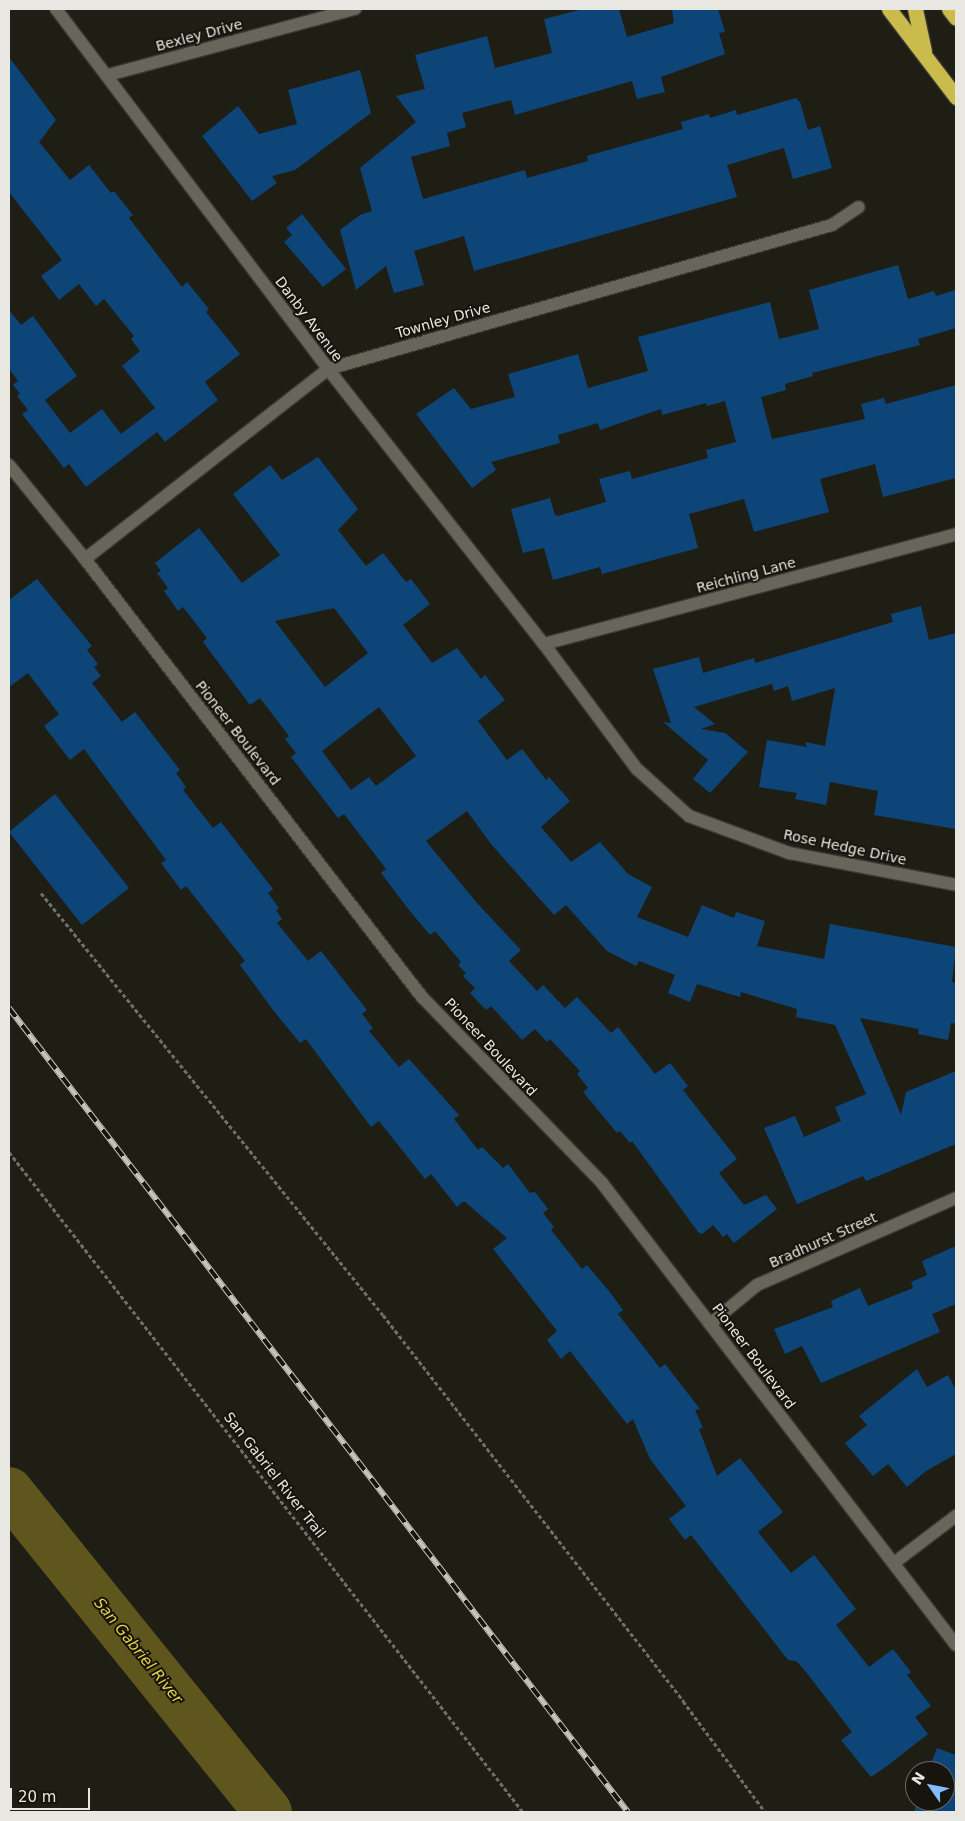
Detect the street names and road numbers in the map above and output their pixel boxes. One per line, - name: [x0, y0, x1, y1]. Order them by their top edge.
- street label: Bexley Drive: [154, 15, 244, 55]
- street label: Danby Avenue: [272, 273, 346, 365]
- street label: Townley Drive: [394, 298, 492, 342]
- street label: Reichling Lane: [695, 554, 797, 596]
- street label: Pioneer Boulevard: [192, 678, 284, 788]
- street label: Rose Hedge Drive: [782, 826, 908, 868]
- street label: Pioneer Boulevard: [441, 995, 541, 1099]
- street label: Bradhurst Street: [767, 1209, 879, 1271]
- street label: Pioneer Boulevard: [709, 1300, 799, 1412]
- street label: San Gabriel River Trail: [221, 1409, 329, 1541]

